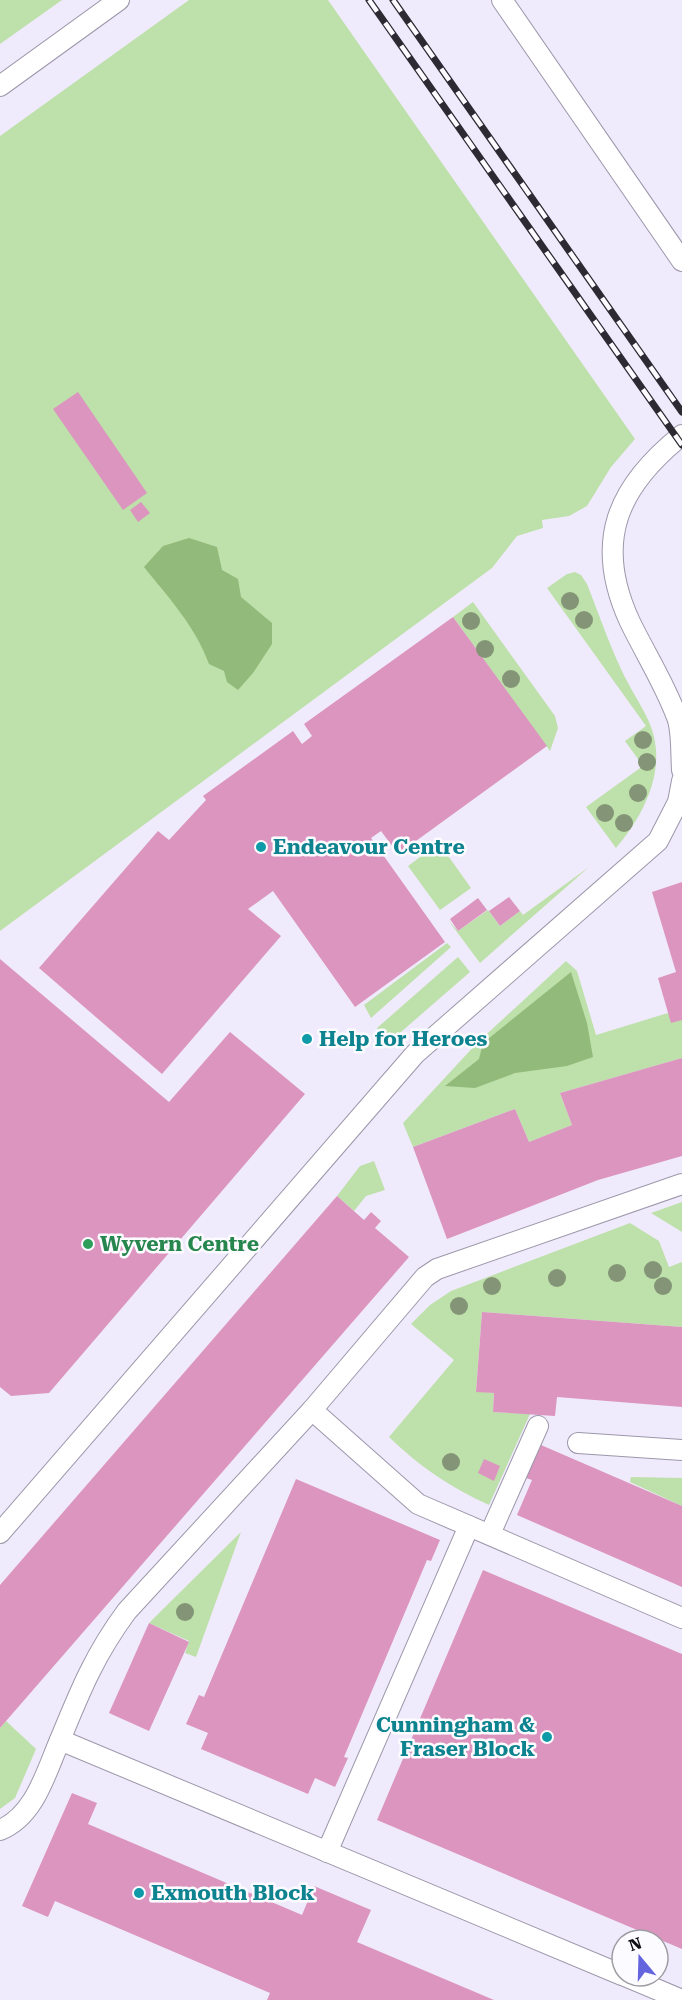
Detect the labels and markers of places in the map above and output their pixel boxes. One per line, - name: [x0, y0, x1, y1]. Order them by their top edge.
- place label: Endeavour Centre: [273, 835, 465, 859]
- marker: Endeavour Centre: [254, 840, 268, 854]
- place label: Help for Heroes: [319, 1027, 488, 1051]
- marker: Help for Heroes: [300, 1032, 314, 1046]
- place label: Wyvern Centre: [100, 1232, 259, 1256]
- marker: Wyvern Centre: [81, 1237, 95, 1251]
- place label: Cunningham & Fraser Block: [376, 1713, 535, 1761]
- marker: Cunningham & Fraser Block: [540, 1730, 554, 1744]
- place label: Exmouth Block: [151, 1881, 315, 1905]
- marker: Exmouth Block: [132, 1886, 146, 1900]

